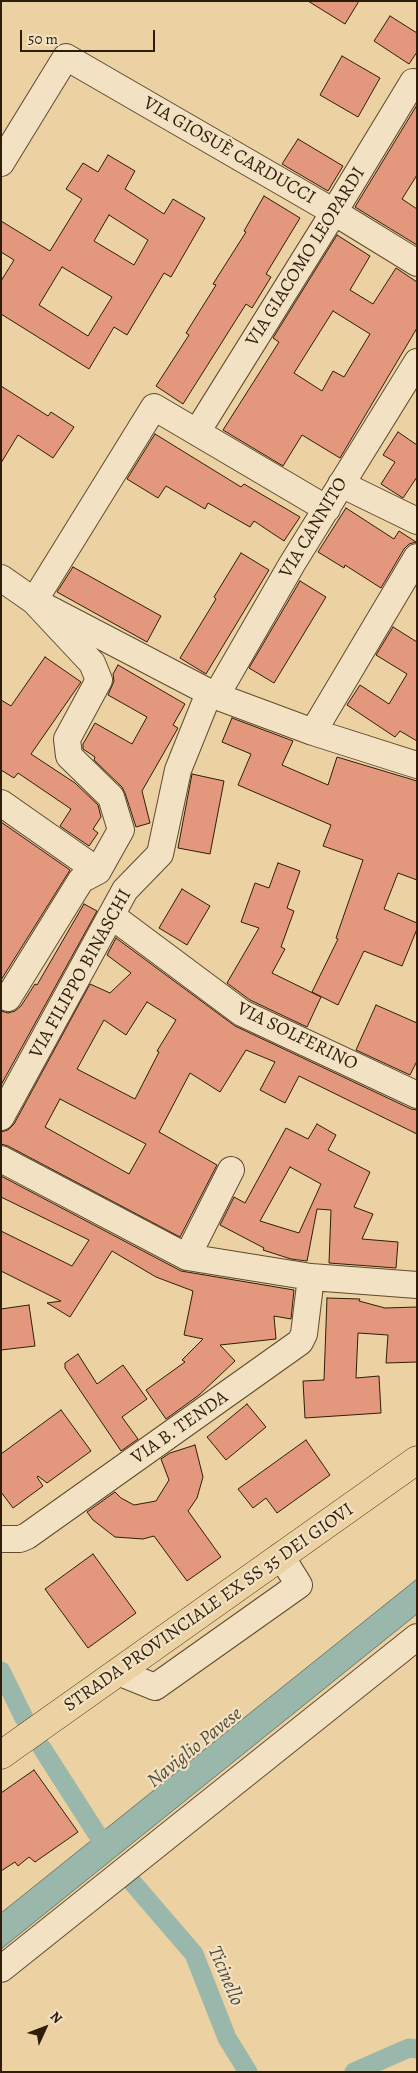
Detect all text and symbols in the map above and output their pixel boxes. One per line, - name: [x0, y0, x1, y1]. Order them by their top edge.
- scale bar: [22, 20, 158, 52]
- text: 50 m: [28, 29, 58, 49]
- street label: VIA GIOSUÈ CARDUCCI: [139, 92, 319, 210]
- street label: VIA GIACOMO LEOPARDI: [241, 163, 371, 351]
- street label: VIA CANNITO: [275, 474, 353, 582]
- street label: VIA FILIPPO BINASCHI: [25, 886, 137, 1062]
- street label: VIA SOLFERINO: [233, 998, 361, 1076]
- street label: VIA B. TENDA: [127, 1386, 233, 1470]
- street label: STRADA PROVINCIALE EX SS 35 DEI GIOVI: [60, 1499, 358, 1717]
- water label: Naviglio Pavese: [143, 1702, 247, 1794]
- water label: Ticinello: [202, 1943, 248, 2009]
- north arrow: [20, 2003, 70, 2053]
- text: N: [46, 2007, 67, 2028]

